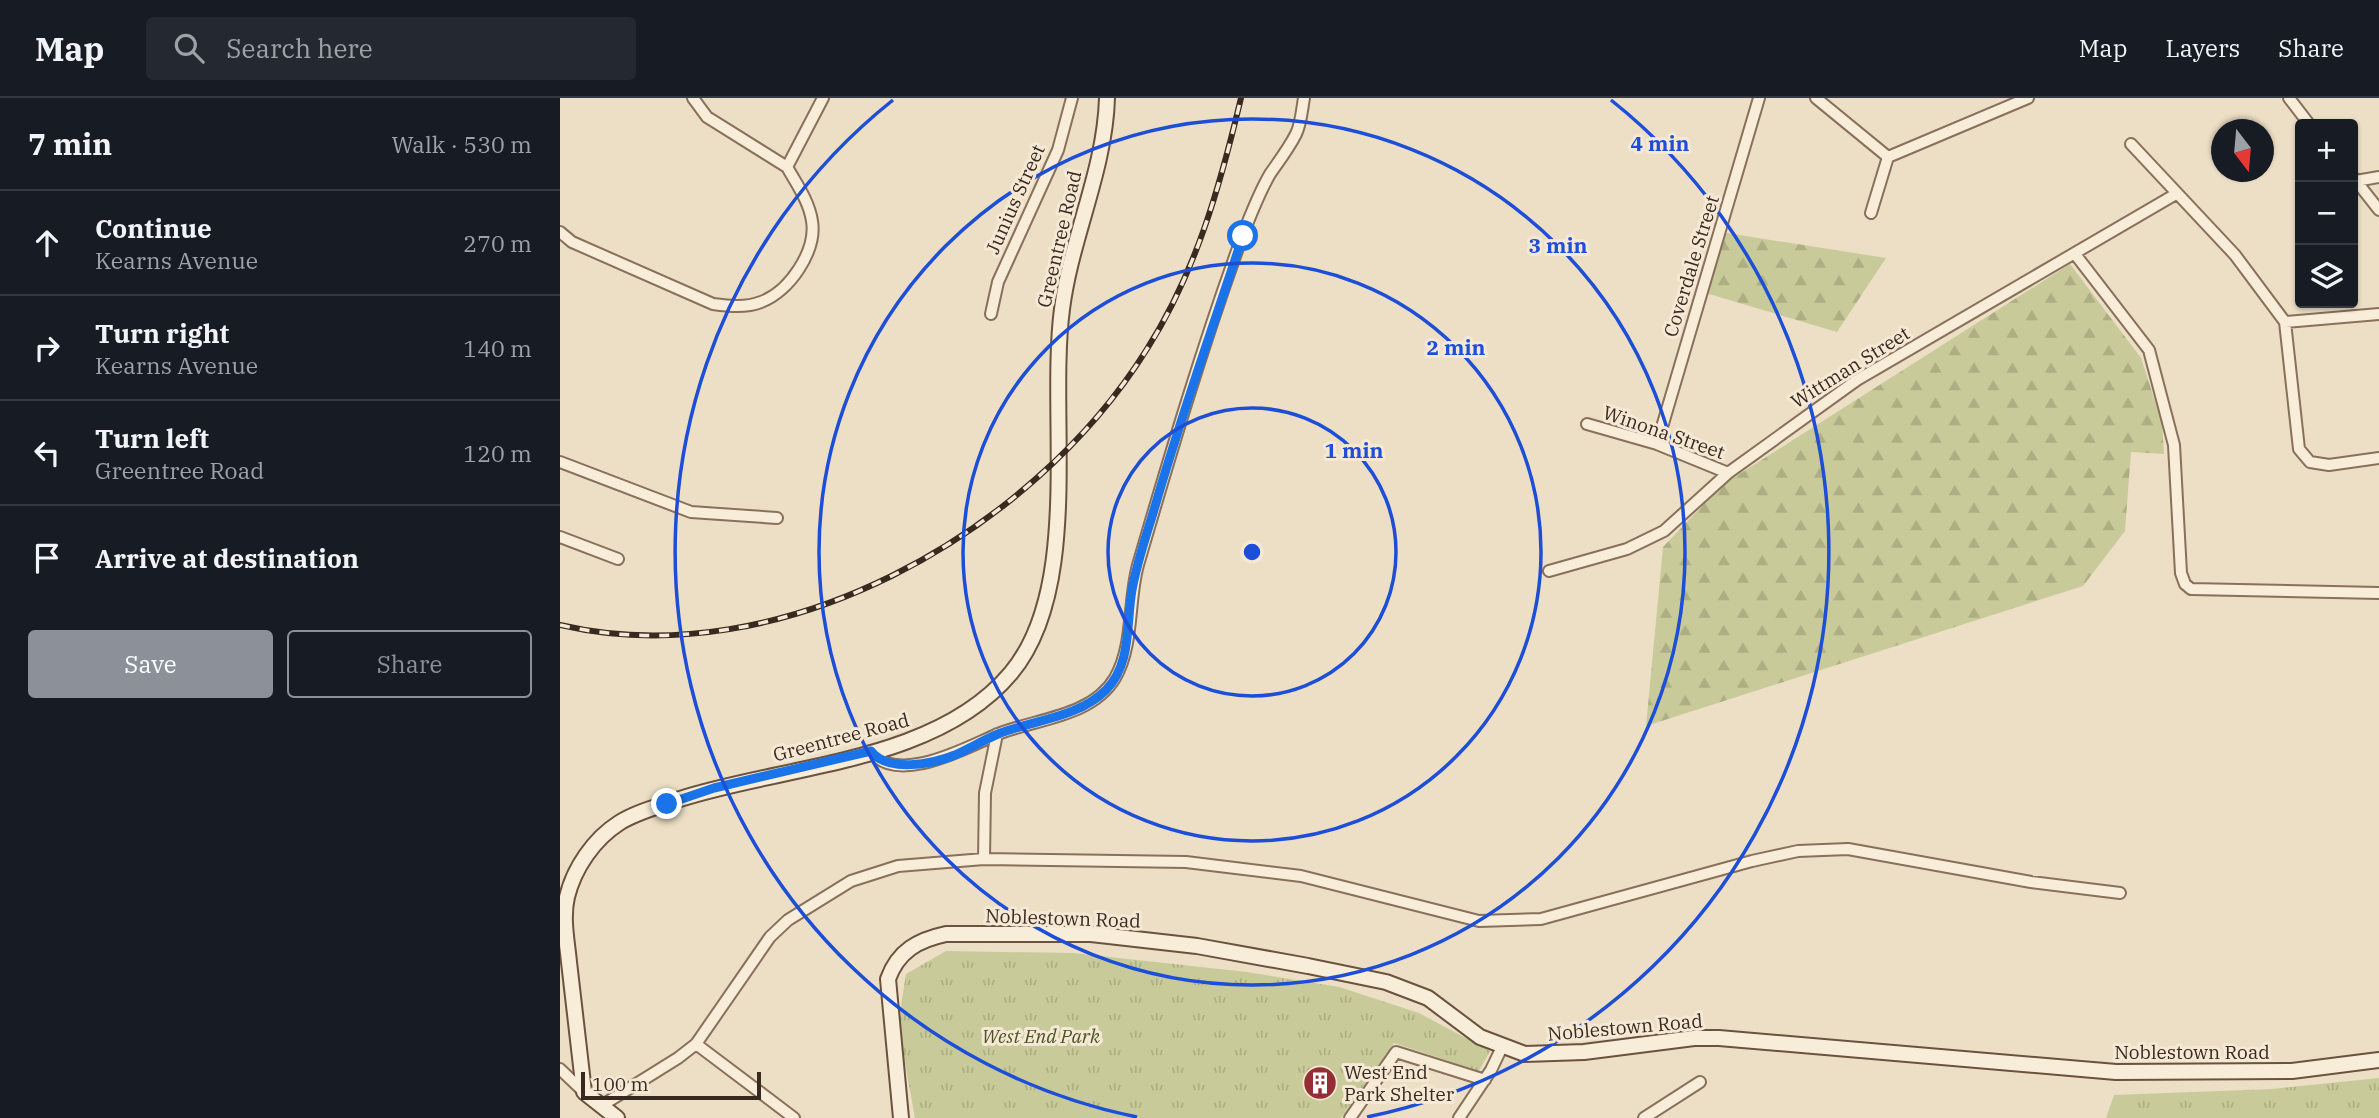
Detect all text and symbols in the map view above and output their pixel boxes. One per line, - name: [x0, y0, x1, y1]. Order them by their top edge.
- search box: [146, 17, 636, 80]
- text: Map: [35, 27, 104, 70]
- icon: search: [170, 29, 208, 67]
- text: Search here: [226, 31, 373, 65]
- text: Map: [2079, 32, 2127, 64]
- text: Layers: [2165, 32, 2240, 64]
- text: Share: [2278, 32, 2344, 64]
- north arrow: [2211, 119, 2274, 182]
- map controls: [2295, 119, 2358, 308]
- button: +: [2295, 119, 2358, 182]
- text: 7 min: [28, 124, 112, 163]
- text: Walk · 530 m: [391, 129, 532, 159]
- text: 4 min: [1631, 129, 1689, 157]
- street label: Junius Street: [980, 140, 1050, 257]
- street label: Greentree Road: [1032, 168, 1086, 310]
- button: −: [2295, 182, 2358, 245]
- street label: Coverdale Street: [1658, 192, 1724, 340]
- text: Continue: [95, 211, 212, 245]
- route start: [1227, 220, 1258, 251]
- icon: ahead: [28, 224, 66, 262]
- text: 270 m: [463, 228, 532, 258]
- text: 3 min: [1529, 231, 1587, 259]
- text: Kearns Avenue: [95, 245, 258, 275]
- button: layers: [2295, 245, 2358, 308]
- text: Turn right: [95, 316, 229, 350]
- street label: Wittman Street: [1786, 321, 1914, 413]
- icon: right: [28, 329, 66, 367]
- text: 140 m: [463, 333, 532, 363]
- text: 2 min: [1427, 333, 1485, 361]
- text: Kearns Avenue: [95, 350, 258, 380]
- street label: Winona Street: [1600, 400, 1728, 464]
- text: Turn left: [95, 421, 209, 455]
- icon: left: [28, 434, 66, 472]
- text: 1 min: [1325, 436, 1383, 464]
- text: 120 m: [463, 438, 532, 468]
- text: Greentree Road: [95, 455, 264, 485]
- icon: arrive: [28, 539, 66, 577]
- centre of rings: [1240, 540, 1264, 564]
- text: Arrive at destination: [95, 541, 359, 575]
- button: Save: [28, 630, 273, 698]
- button: Share: [287, 630, 532, 698]
- street label: Greentree Road: [770, 707, 912, 767]
- route end: [651, 788, 682, 819]
- street label: Noblestown Road: [985, 903, 1141, 933]
- street label: Noblestown Road: [1546, 1008, 1704, 1046]
- park label: West End Park: [982, 1024, 1101, 1048]
- street label: Noblestown Road: [2114, 1040, 2270, 1064]
- place label: West End Park Shelter: [1344, 1060, 1455, 1106]
- building icon: West End Park Shelter: [1301, 1064, 1339, 1102]
- scale bar: [581, 1069, 761, 1101]
- text: 100 m: [592, 1072, 649, 1096]

